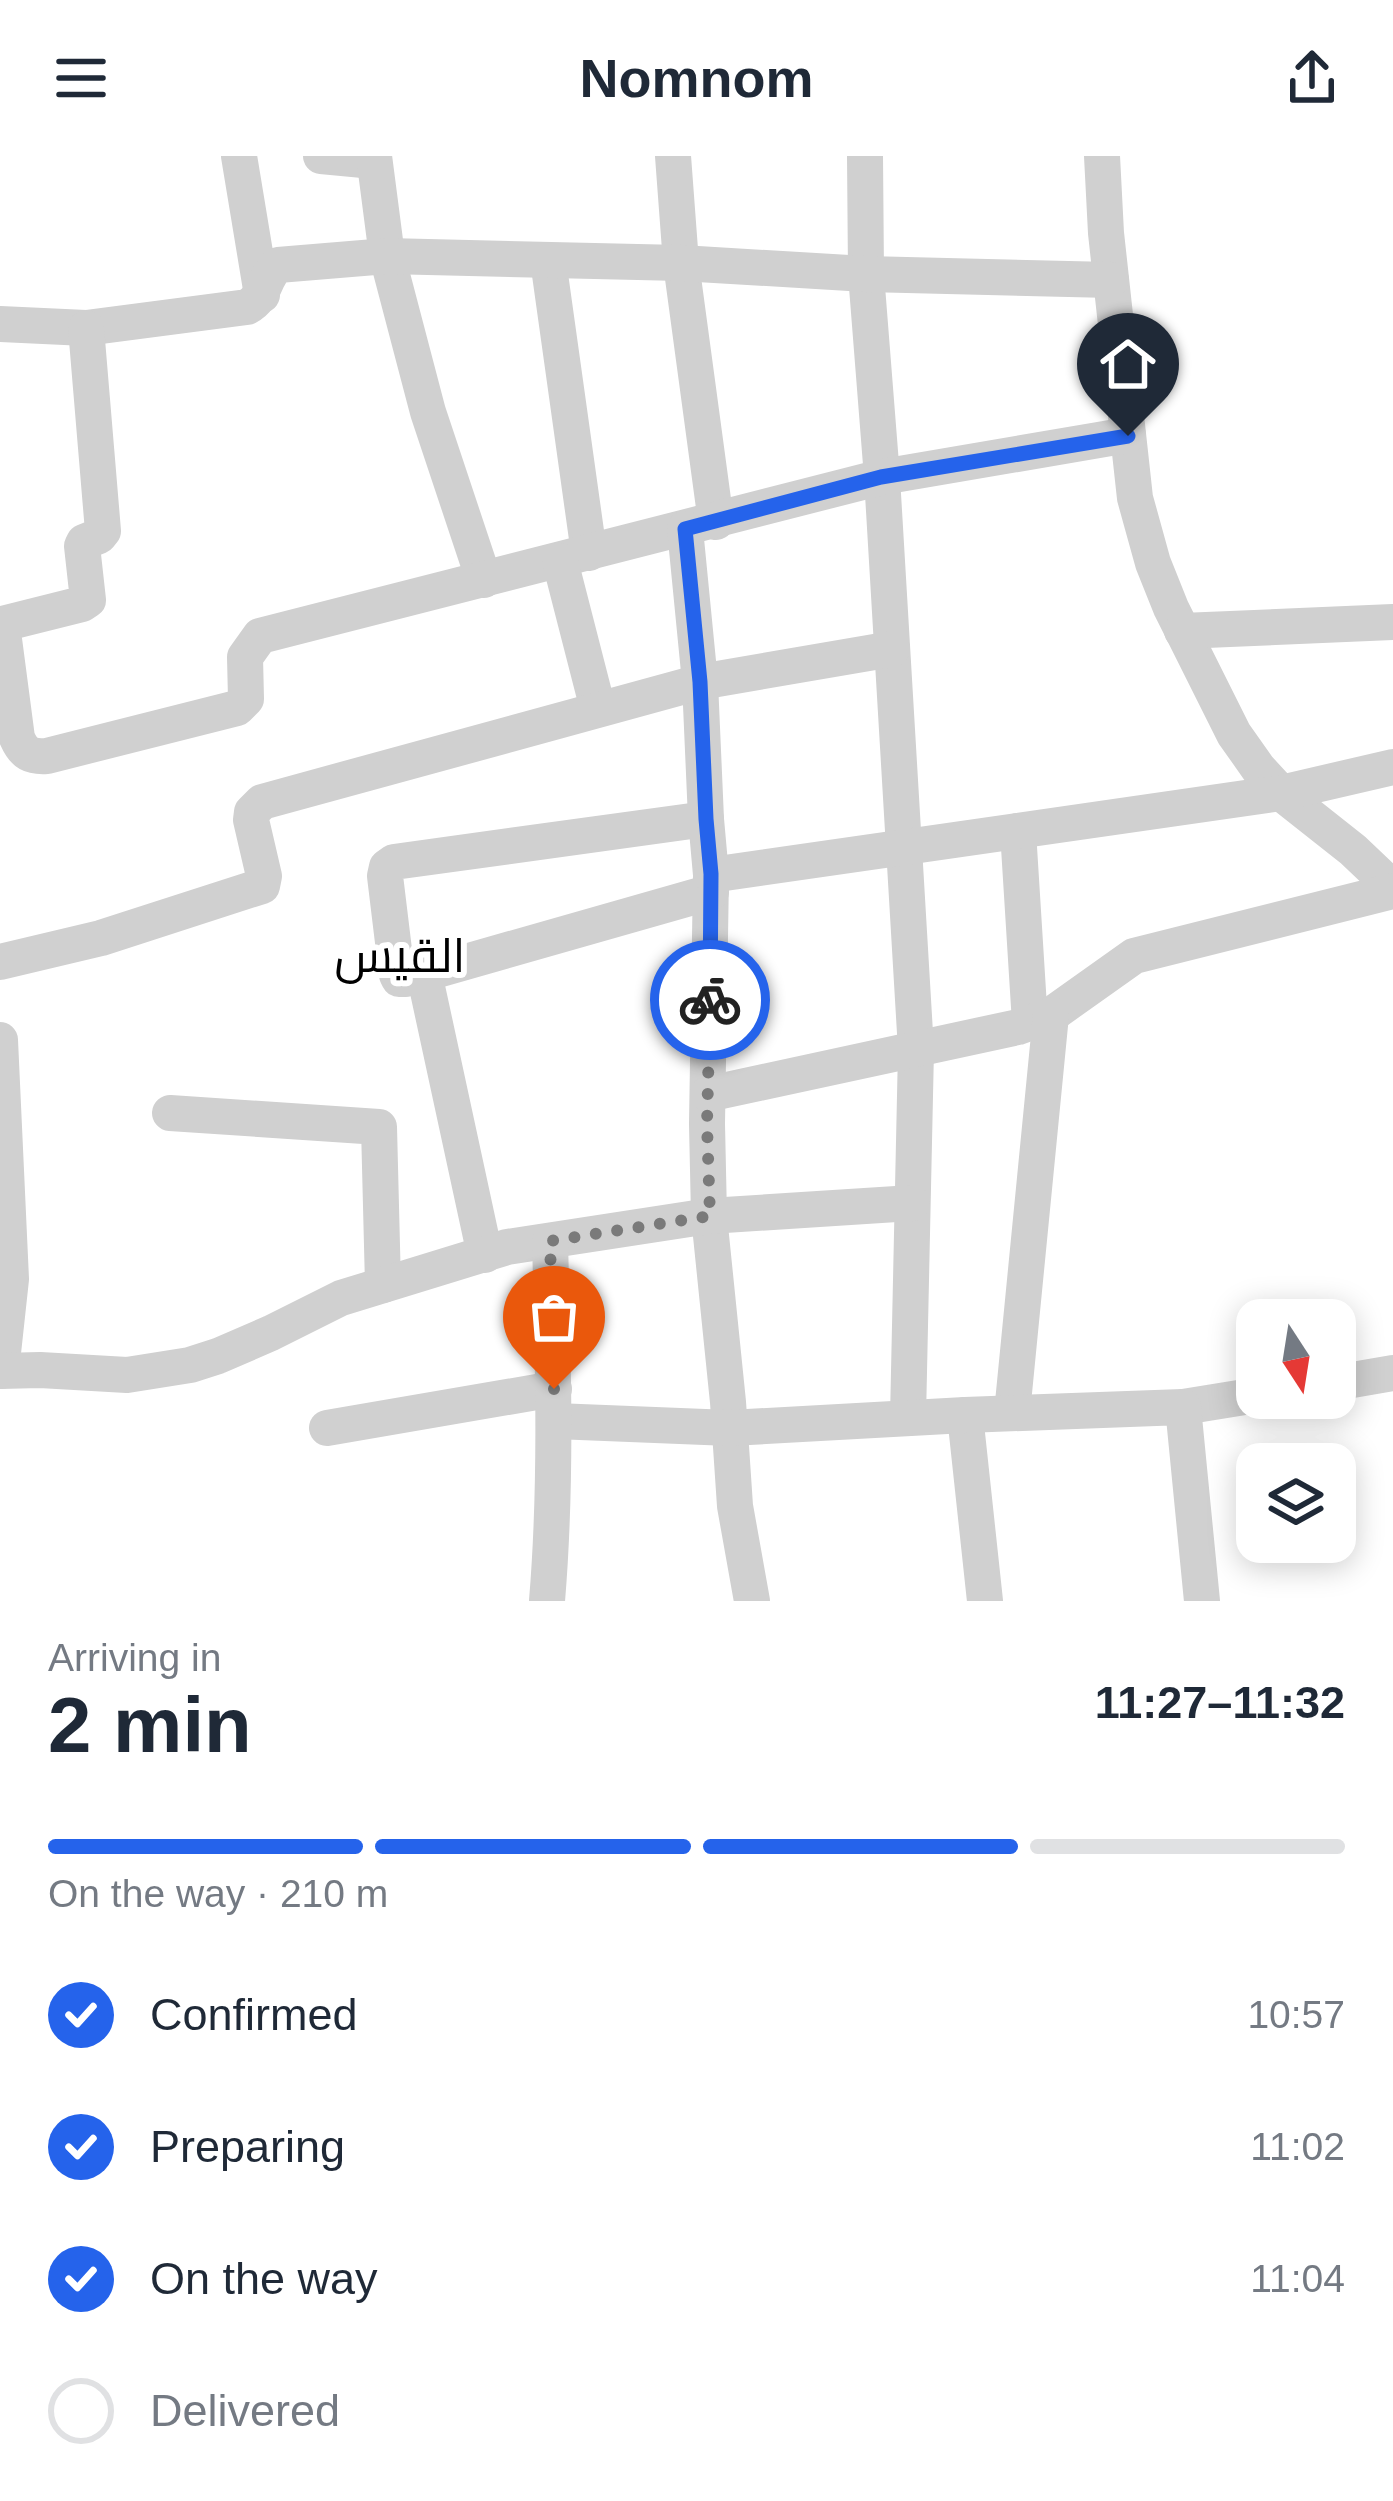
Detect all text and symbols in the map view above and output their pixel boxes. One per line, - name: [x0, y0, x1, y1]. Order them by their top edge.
- icon: menu: [48, 45, 114, 111]
- icon: share: [1279, 45, 1345, 111]
- text: Nomnom: [580, 48, 813, 108]
- pin: [1077, 313, 1179, 436]
- icon: home: [1095, 331, 1161, 397]
- district label: القيس: [335, 929, 465, 984]
- courier: [650, 940, 770, 1060]
- icon: bike: [677, 967, 743, 1033]
- pin: [503, 1266, 605, 1389]
- icon: bag: [521, 1284, 587, 1350]
- north arrow: [1236, 1299, 1356, 1419]
- map controls: [1236, 1299, 1356, 1563]
- button: layers: [1236, 1443, 1356, 1563]
- text: Arriving in: [48, 1636, 221, 1679]
- text: 11:27–11:32: [1095, 1677, 1345, 1728]
- text: 2 min: [48, 1681, 252, 1769]
- text: On the way · 210 m: [48, 1872, 388, 1915]
- icon: check: [48, 1982, 114, 2048]
- text: Confirmed: [150, 1989, 358, 2040]
- text: 10:57: [1247, 1993, 1345, 2036]
- icon: check: [48, 2114, 114, 2180]
- text: Preparing: [150, 2121, 345, 2172]
- text: 11:02: [1250, 2125, 1345, 2168]
- icon: check: [48, 2246, 114, 2312]
- text: On the way: [150, 2253, 378, 2304]
- text: 11:04: [1250, 2257, 1345, 2300]
- text: Delivered: [150, 2385, 340, 2436]

